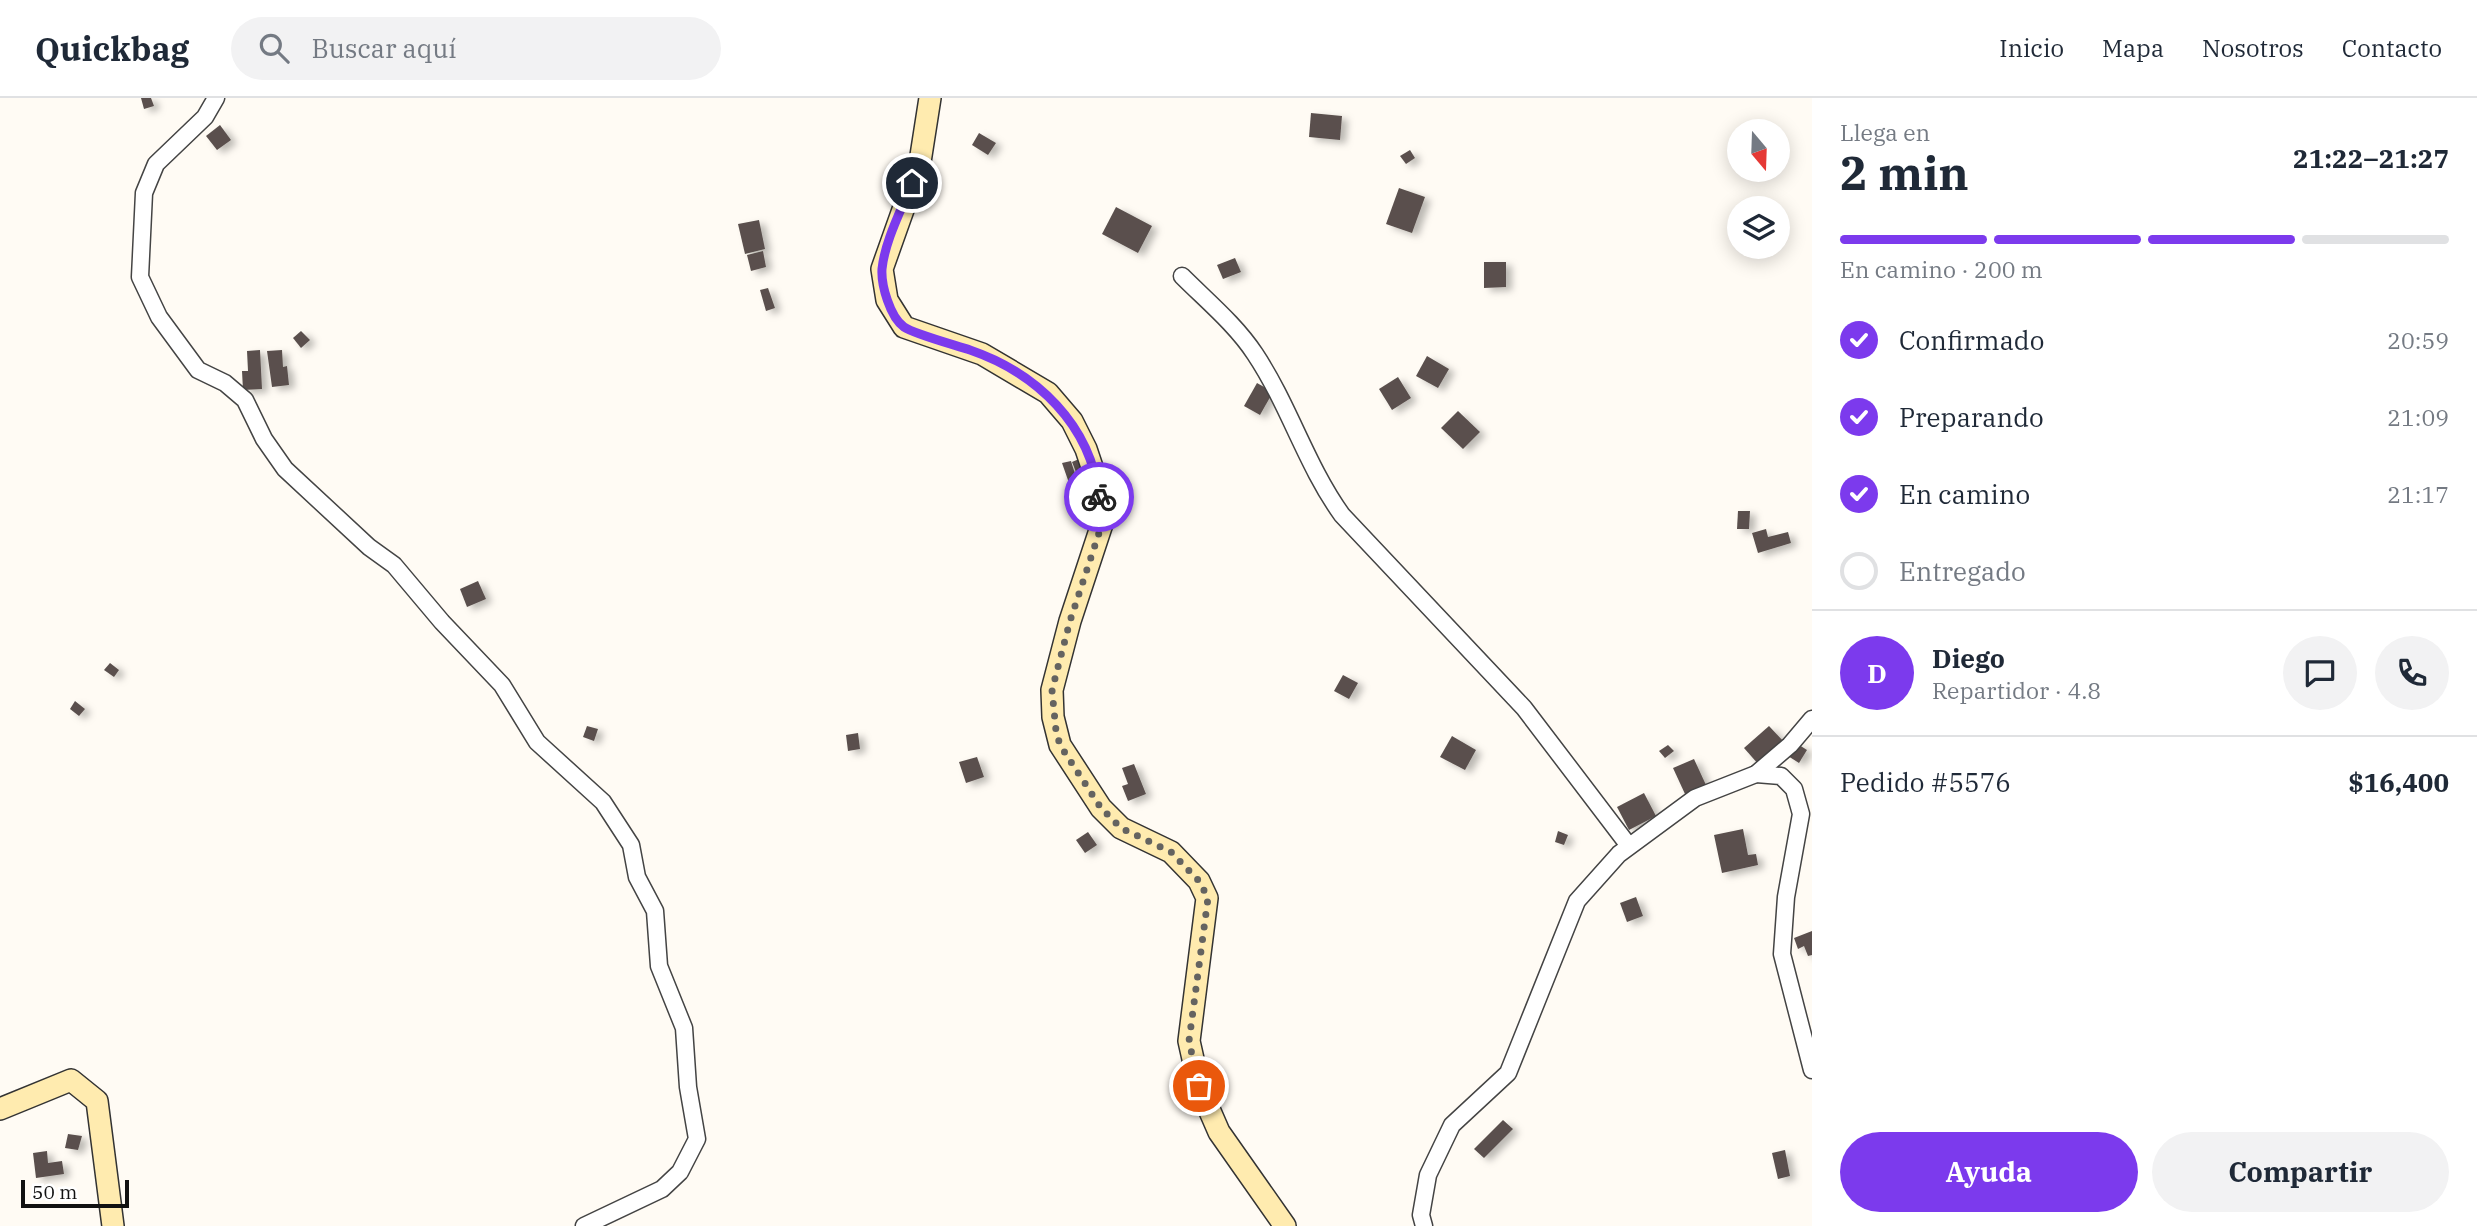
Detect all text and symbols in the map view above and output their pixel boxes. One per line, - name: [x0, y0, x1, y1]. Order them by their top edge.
- search box: [231, 17, 721, 80]
- text: Quickbag: [35, 27, 189, 70]
- icon: search: [255, 29, 293, 67]
- text: Buscar aquí: [311, 31, 457, 65]
- text: Inicio: [1999, 32, 2064, 64]
- text: Mapa: [2102, 32, 2164, 64]
- text: Nosotros: [2202, 32, 2304, 64]
- text: Contacto: [2342, 32, 2442, 64]
- text: Llega en: [1840, 117, 1930, 147]
- north arrow: [1727, 119, 1790, 182]
- map controls: [1727, 119, 1790, 259]
- text: 21:22–21:27: [2293, 141, 2449, 175]
- text: 2 min: [1840, 143, 1969, 203]
- pin: [882, 153, 942, 213]
- icon: home: [893, 164, 931, 202]
- button: layers: [1727, 196, 1790, 259]
- text: En camino · 200 m: [1840, 254, 2043, 284]
- icon: check: [1840, 321, 1878, 359]
- text: Confirmado: [1899, 323, 2044, 357]
- text: 20:59: [2387, 325, 2449, 355]
- icon: check: [1840, 398, 1878, 436]
- text: Preparando: [1899, 400, 2044, 434]
- text: 21:09: [2387, 402, 2449, 432]
- courier: [1064, 462, 1134, 532]
- icon: check: [1840, 475, 1878, 513]
- text: En camino: [1899, 477, 2030, 511]
- icon: bike: [1080, 478, 1118, 516]
- text: 21:17: [2387, 479, 2449, 509]
- text: Entregado: [1899, 554, 2026, 588]
- button: chat: [2283, 636, 2357, 710]
- button: phone: [2375, 636, 2449, 710]
- text: Diego: [1932, 641, 2005, 675]
- text: D: [1867, 656, 1887, 690]
- text: Repartidor · 4.8: [1932, 675, 2101, 705]
- text: Pedido #5576: [1840, 765, 2011, 799]
- text: $16,400: [2348, 765, 2449, 799]
- pin: [1169, 1056, 1229, 1116]
- icon: bag: [1180, 1067, 1218, 1105]
- button: Ayuda: [1840, 1132, 2138, 1212]
- button: Compartir: [2152, 1132, 2449, 1212]
- scale bar: [21, 1177, 130, 1209]
- text: 50 m: [32, 1180, 77, 1204]

